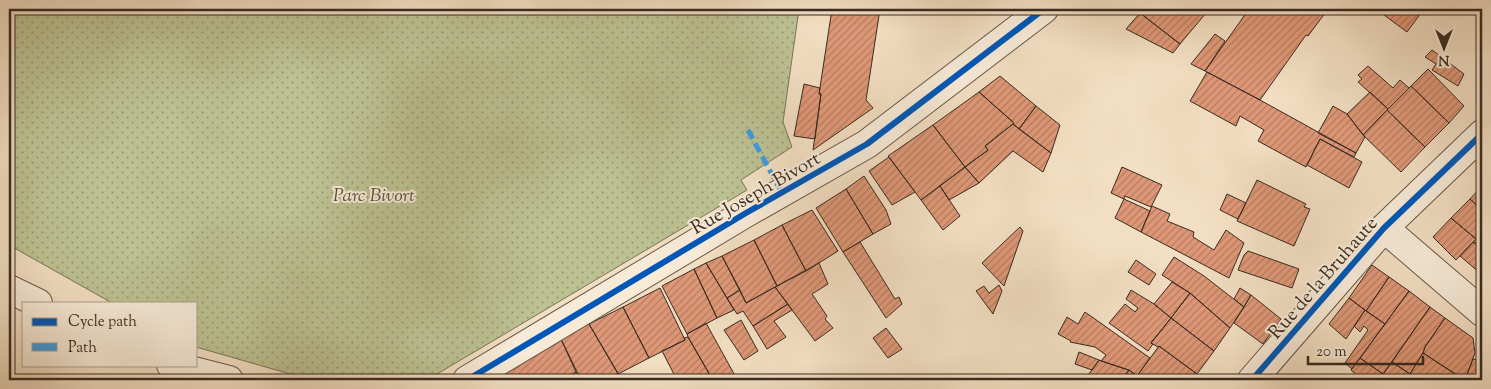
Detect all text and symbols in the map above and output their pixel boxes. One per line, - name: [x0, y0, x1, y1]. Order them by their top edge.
- north arrow: [1418, 22, 1468, 72]
- text: N: [1438, 49, 1450, 69]
- street label: Rue Joseph Bivort: [687, 146, 826, 242]
- park label: Parc Bivort: [333, 183, 415, 210]
- street label: Rue de la Bruhaute: [1263, 211, 1385, 346]
- legend: [22, 302, 198, 366]
- text: Cycle path: [68, 312, 137, 333]
- scale bar: [1308, 334, 1424, 366]
- text: Path: [68, 338, 97, 359]
- text: 20 m: [1316, 342, 1347, 363]

